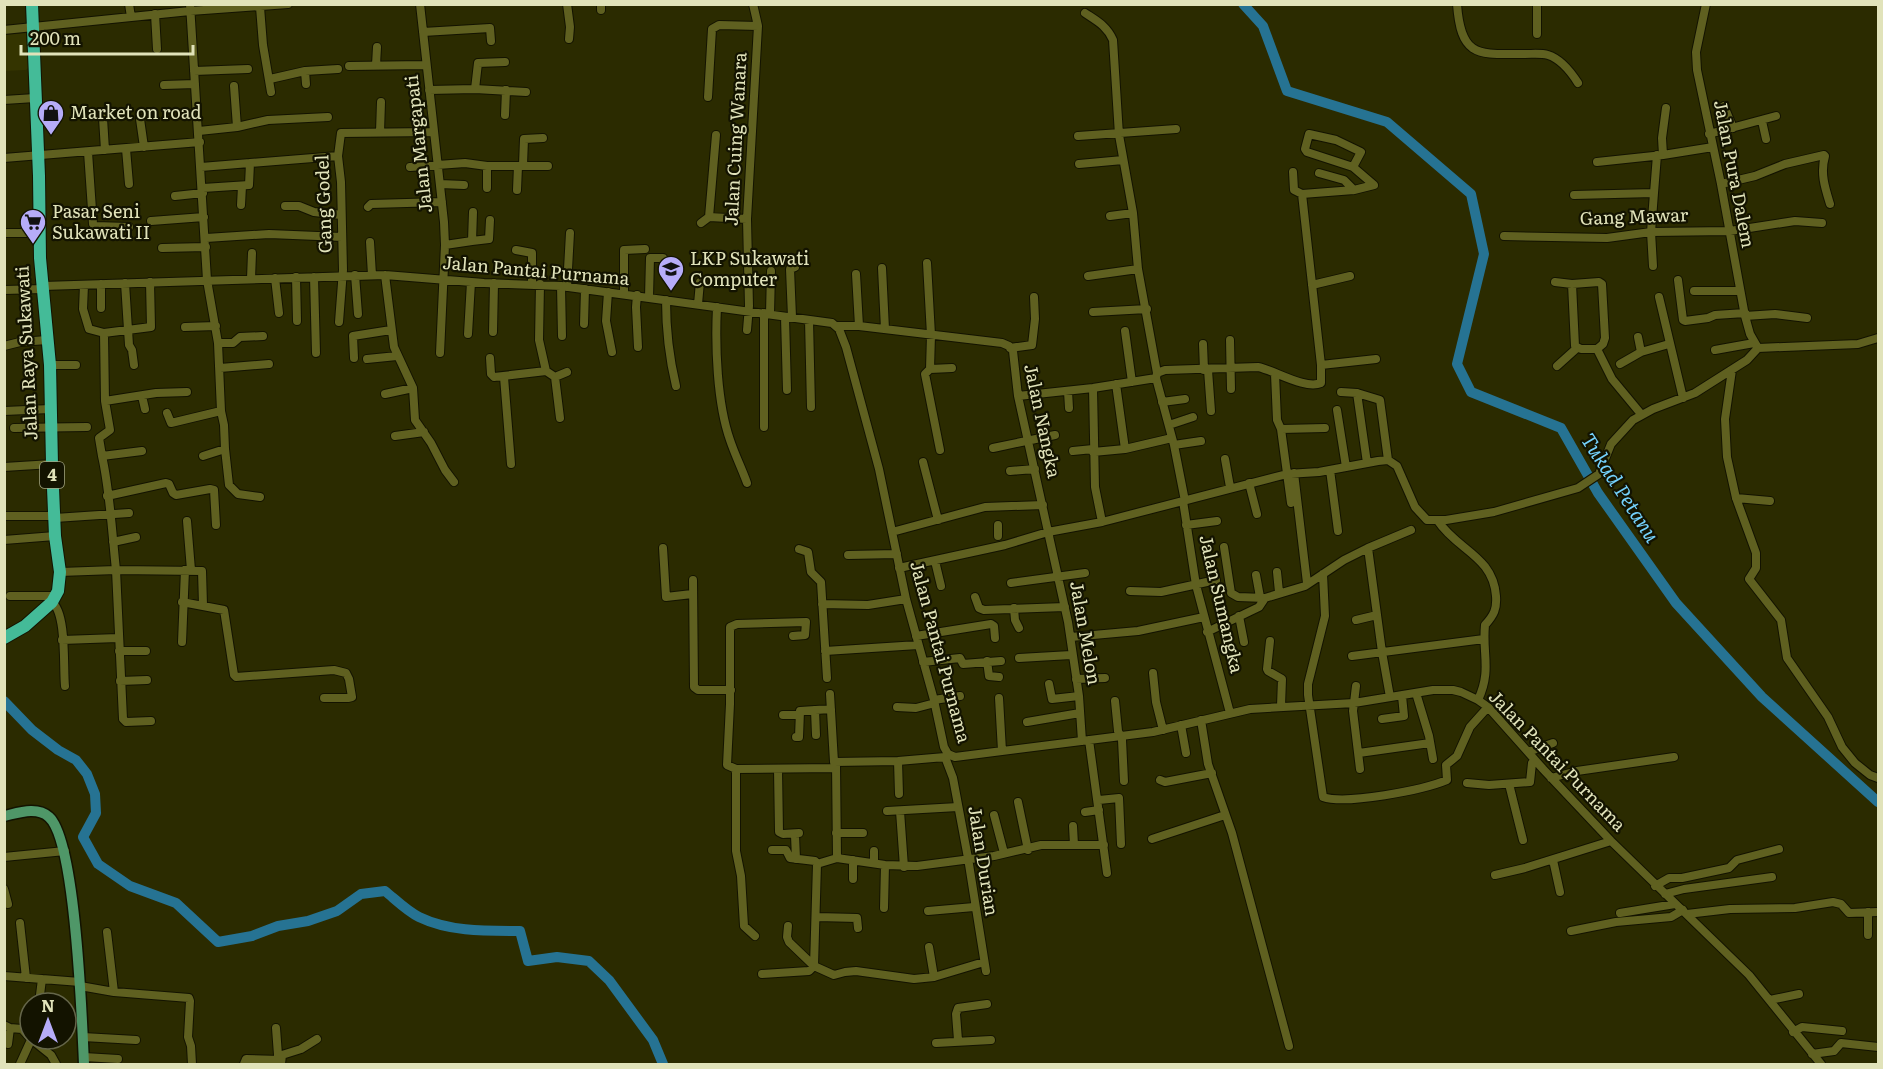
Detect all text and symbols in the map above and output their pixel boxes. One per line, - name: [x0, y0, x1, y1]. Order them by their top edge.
- scale bar: [21, 18, 194, 56]
- text: 200 m: [30, 24, 81, 51]
- street label: Jalan Cuing Wanara: [716, 51, 753, 226]
- street label: Jalan Margapati: [397, 74, 438, 215]
- street label: Jalan Pura Dalem: [1708, 97, 1763, 250]
- shop icon: Market on road: [36, 98, 66, 136]
- place label: Market on road: [70, 98, 201, 125]
- street label: Gang Godel: [307, 154, 338, 254]
- place label: Pasar Seni Sukawati II: [52, 197, 150, 245]
- street label: Gang Mawar: [1579, 200, 1689, 231]
- supermarket icon: Pasar Seni Sukawati II: [18, 207, 48, 245]
- place label: LKP Sukawati Computer: [690, 244, 809, 292]
- street label: Jalan Pantai Purnama: [442, 248, 631, 291]
- school or university icon: LKP Sukawati Computer: [656, 254, 686, 292]
- street label: Jalan Raya Sukawati: [7, 265, 44, 441]
- street label: Jalan Nangka: [1018, 361, 1069, 481]
- water label: Tukad Petanu: [1575, 426, 1668, 548]
- road number: 4: [40, 462, 64, 488]
- street label: Jalan Sumangka: [1193, 532, 1252, 676]
- street label: Jalan Pantai Purnama: [904, 558, 979, 746]
- street label: Jalan Melon: [1064, 579, 1109, 687]
- street label: Jalan Pantai Purnama: [1483, 683, 1633, 837]
- street label: Jalan Durian: [962, 804, 1007, 918]
- north arrow: [18, 991, 78, 1051]
- text: N: [41, 993, 55, 1017]

